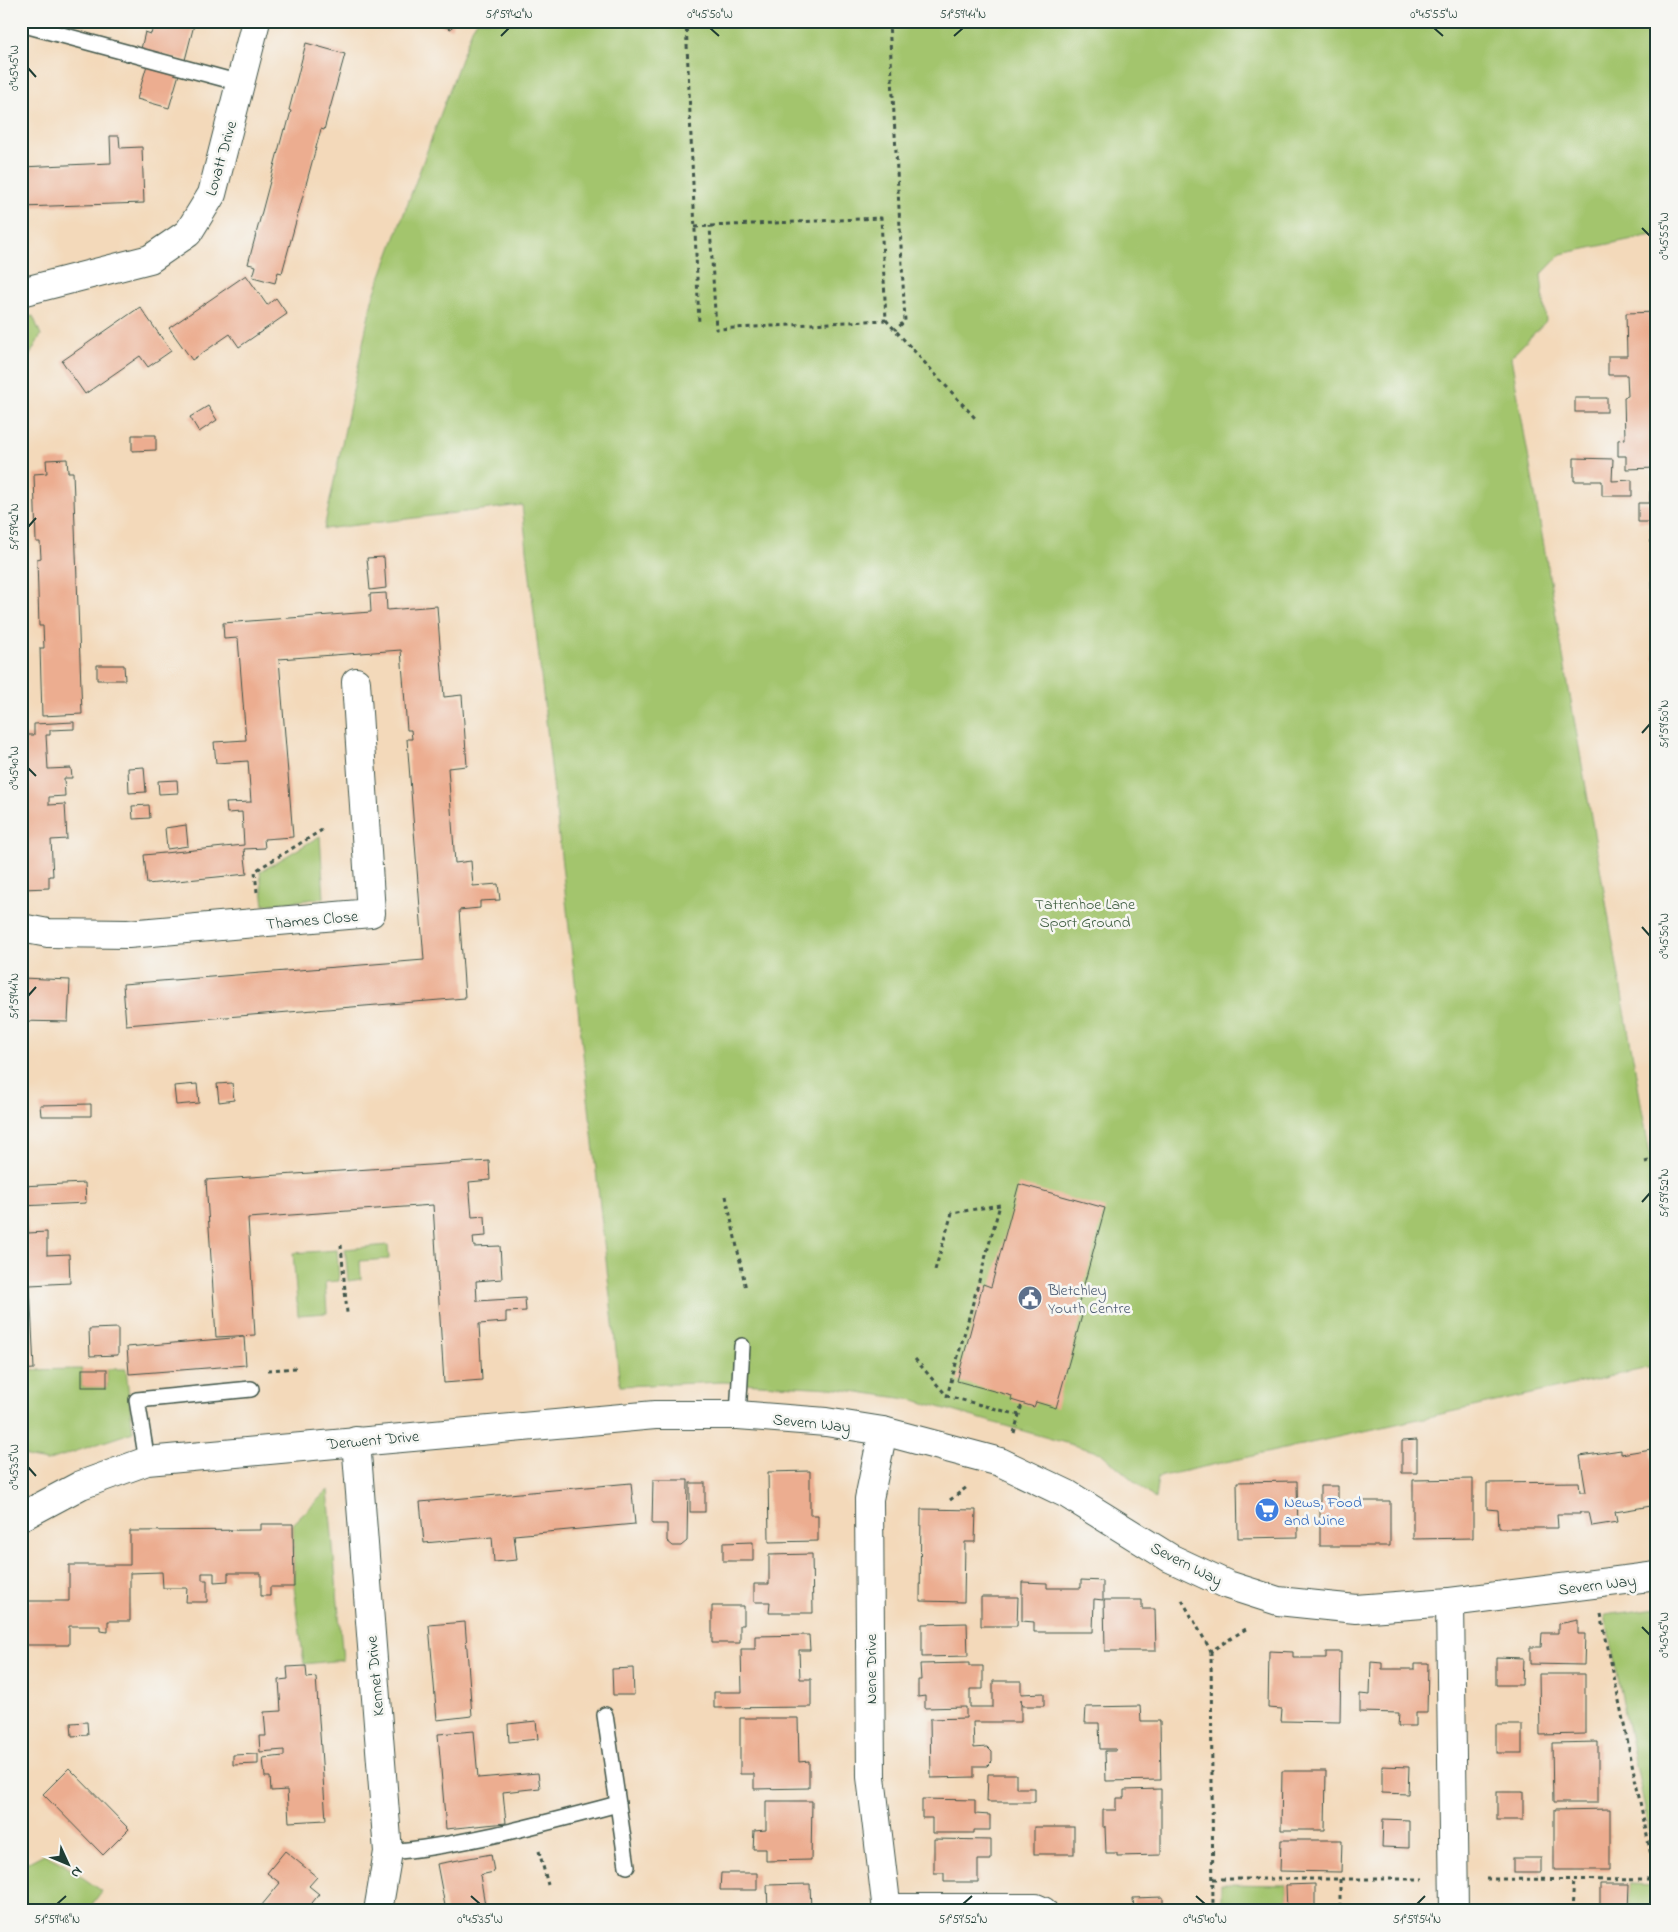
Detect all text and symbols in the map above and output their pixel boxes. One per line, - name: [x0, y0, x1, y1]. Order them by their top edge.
- text: 51°59'42"N: [485, 6, 533, 24]
- text: 0°45'50"W: [687, 6, 733, 24]
- text: 51°59'44"N: [940, 6, 986, 24]
- text: 0°45'55"W: [1410, 6, 1458, 24]
- text: 0°45'45"W: [6, 45, 24, 91]
- street label: Lovatt Drive: [200, 117, 244, 199]
- text: 0°45'55"W: [1656, 212, 1674, 260]
- text: 51°59'42"N: [6, 503, 24, 551]
- text: 51°59'50"N: [1656, 700, 1674, 748]
- text: 0°45'40"W: [6, 746, 24, 790]
- park label: Tattenhoe Lane Sport Ground: [1035, 893, 1136, 935]
- street label: Thames Close: [265, 905, 360, 937]
- text: 0°45'50"W: [1656, 913, 1674, 959]
- text: 51°59'44"N: [6, 973, 24, 1019]
- text: 51°59'52"N: [1656, 1168, 1674, 1218]
- place label: Bletchley Youth Centre: [1047, 1279, 1131, 1321]
- public building icon: Bletchley Youth Centre: [1017, 1285, 1043, 1311]
- street label: Severn Way: [772, 1408, 852, 1440]
- street label: Derwent Drive: [325, 1425, 421, 1457]
- text: 0°45'35"W: [6, 1444, 24, 1490]
- place label: News, Food and Wine: [1284, 1491, 1362, 1533]
- supermarket icon: News, Food and Wine: [1254, 1497, 1280, 1523]
- street label: Severn Way: [1146, 1536, 1226, 1593]
- street label: Severn Way: [1557, 1569, 1638, 1603]
- text: 0°45'45"W: [1656, 1612, 1674, 1658]
- street label: Nene Drive: [860, 1633, 884, 1704]
- street label: Kennet Drive: [360, 1634, 391, 1717]
- north arrow: [42, 1840, 92, 1890]
- text: N: [65, 1861, 87, 1883]
- text: 51°59'48"N: [34, 1911, 80, 1929]
- text: 0°45'35"W: [457, 1911, 503, 1929]
- text: 51°59'52"N: [938, 1911, 988, 1929]
- text: 0°45'40"W: [1183, 1911, 1227, 1929]
- text: 51°59'54"N: [1393, 1911, 1441, 1929]

